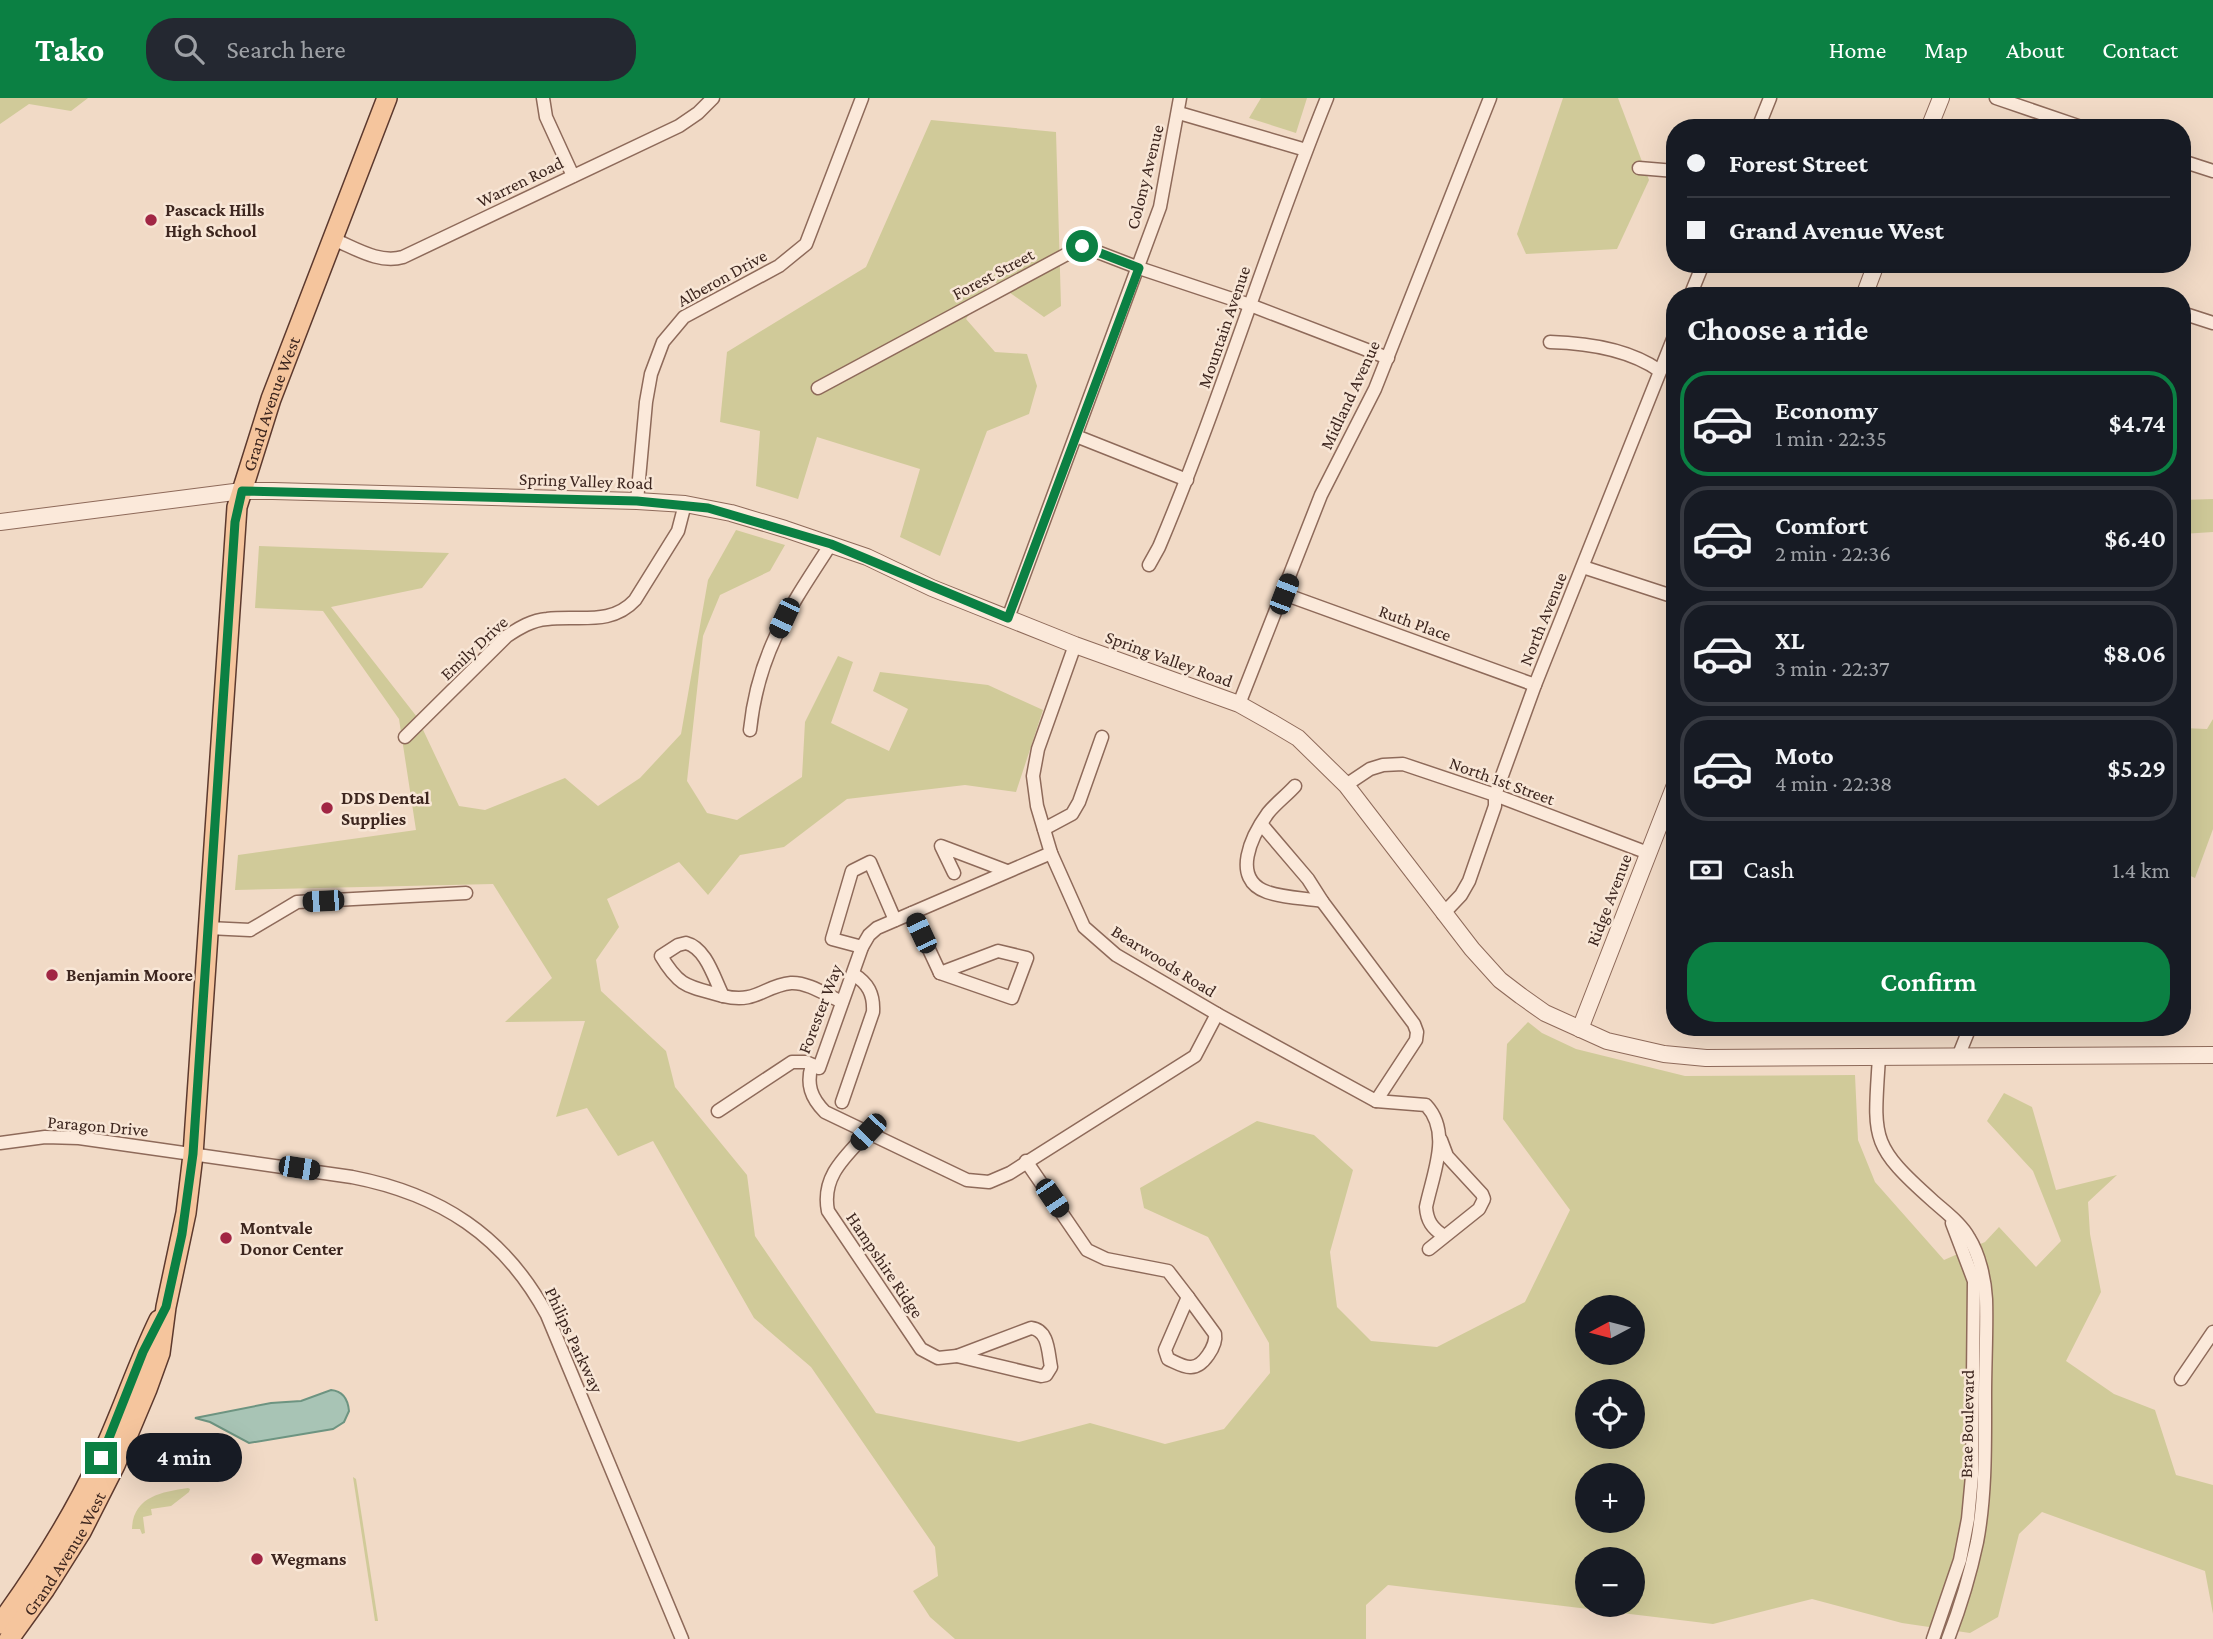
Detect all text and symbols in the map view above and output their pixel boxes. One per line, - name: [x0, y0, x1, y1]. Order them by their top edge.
- search box: [146, 18, 636, 81]
- icon: search: [170, 30, 208, 68]
- text: Tako: [35, 31, 104, 68]
- text: Search here: [226, 35, 346, 64]
- text: Home: [1829, 36, 1886, 63]
- text: Map: [1924, 36, 1968, 63]
- text: About: [2006, 36, 2064, 63]
- text: Contact: [2102, 36, 2178, 63]
- street label: Colony Avenue: [1122, 122, 1168, 232]
- text: Forest Street: [1729, 149, 1868, 178]
- street label: Warren Road: [473, 152, 567, 212]
- place label: Pascack Hills High School: [165, 200, 264, 241]
- marker: Pascack Hills High School: [143, 212, 159, 228]
- text: Grand Avenue West: [1729, 216, 1944, 245]
- route start: [1066, 230, 1098, 262]
- street label: Forest Street: [949, 244, 1038, 304]
- street label: Alberon Drive: [674, 245, 770, 311]
- street label: Mountain Avenue: [1194, 263, 1254, 391]
- text: Choose a ride: [1687, 311, 1868, 347]
- street label: Grand Avenue West: [239, 333, 305, 474]
- street label: Midland Avenue: [1316, 337, 1384, 453]
- icon: car: [1691, 392, 1754, 455]
- text: Economy: [1775, 396, 1878, 425]
- text: $4.74: [2109, 409, 2166, 438]
- text: 1 min · 22:35: [1775, 425, 1887, 451]
- street label: Spring Valley Road: [519, 469, 654, 493]
- icon: car: [1691, 507, 1754, 570]
- text: Comfort: [1775, 511, 1868, 540]
- text: $6.40: [2104, 524, 2166, 553]
- text: 2 min · 22:36: [1775, 540, 1891, 566]
- street label: North Avenue: [1515, 569, 1571, 669]
- car: [1267, 571, 1302, 617]
- car: [766, 595, 803, 641]
- street label: Ruth Place: [1376, 601, 1454, 645]
- street label: Emily Drive: [436, 612, 512, 684]
- icon: car: [1691, 622, 1754, 685]
- text: XL: [1775, 626, 1804, 655]
- street label: Spring Valley Road: [1103, 627, 1236, 691]
- text: $8.06: [2104, 639, 2166, 668]
- text: 3 min · 22:37: [1775, 655, 1890, 681]
- icon: car: [1691, 737, 1754, 800]
- text: Moto: [1775, 741, 1834, 770]
- street label: North 1st Street: [1447, 753, 1558, 810]
- text: $5.29: [2108, 754, 2166, 783]
- text: 4 min · 22:38: [1775, 770, 1892, 796]
- place label: DDS Dental Supplies: [341, 788, 430, 829]
- marker: DDS Dental Supplies: [319, 800, 335, 816]
- street label: Ridge Avenue: [1582, 851, 1636, 949]
- icon: cash: [1687, 851, 1725, 889]
- text: Cash: [1743, 855, 1794, 884]
- text: 1.4 km: [2112, 857, 2170, 883]
- car: [302, 889, 345, 913]
- car: [903, 910, 940, 956]
- street label: Bearwoods Road: [1108, 921, 1221, 1002]
- button: Confirm: [1687, 942, 2170, 1022]
- street label: Forester Way: [794, 961, 846, 1057]
- place label: Benjamin Moore: [66, 965, 193, 986]
- marker: Benjamin Moore: [44, 967, 60, 983]
- car: [846, 1109, 891, 1155]
- street label: Paragon Drive: [47, 1112, 149, 1140]
- car: [277, 1154, 322, 1182]
- car: [1032, 1175, 1073, 1221]
- street label: Hampshire Ridge: [842, 1208, 928, 1322]
- place label: Montvale Donor Center: [240, 1218, 344, 1259]
- marker: Montvale Donor Center: [218, 1230, 234, 1246]
- street label: Philips Parkway: [541, 1284, 607, 1397]
- north arrow: [1575, 1295, 1645, 1365]
- map controls: [1575, 1295, 1645, 1617]
- street label: Brae Boulevard: [1956, 1369, 1978, 1478]
- button: locate: [1575, 1379, 1645, 1449]
- callout: 4 min: [126, 1434, 241, 1482]
- route end: [85, 1442, 117, 1474]
- text: 4 min: [157, 1444, 211, 1470]
- button: +: [1575, 1463, 1645, 1533]
- street label: Grand Avenue West: [19, 1488, 110, 1619]
- button: −: [1575, 1547, 1645, 1617]
- place label: Wegmans: [270, 1549, 346, 1569]
- marker: Wegmans: [249, 1551, 265, 1567]

